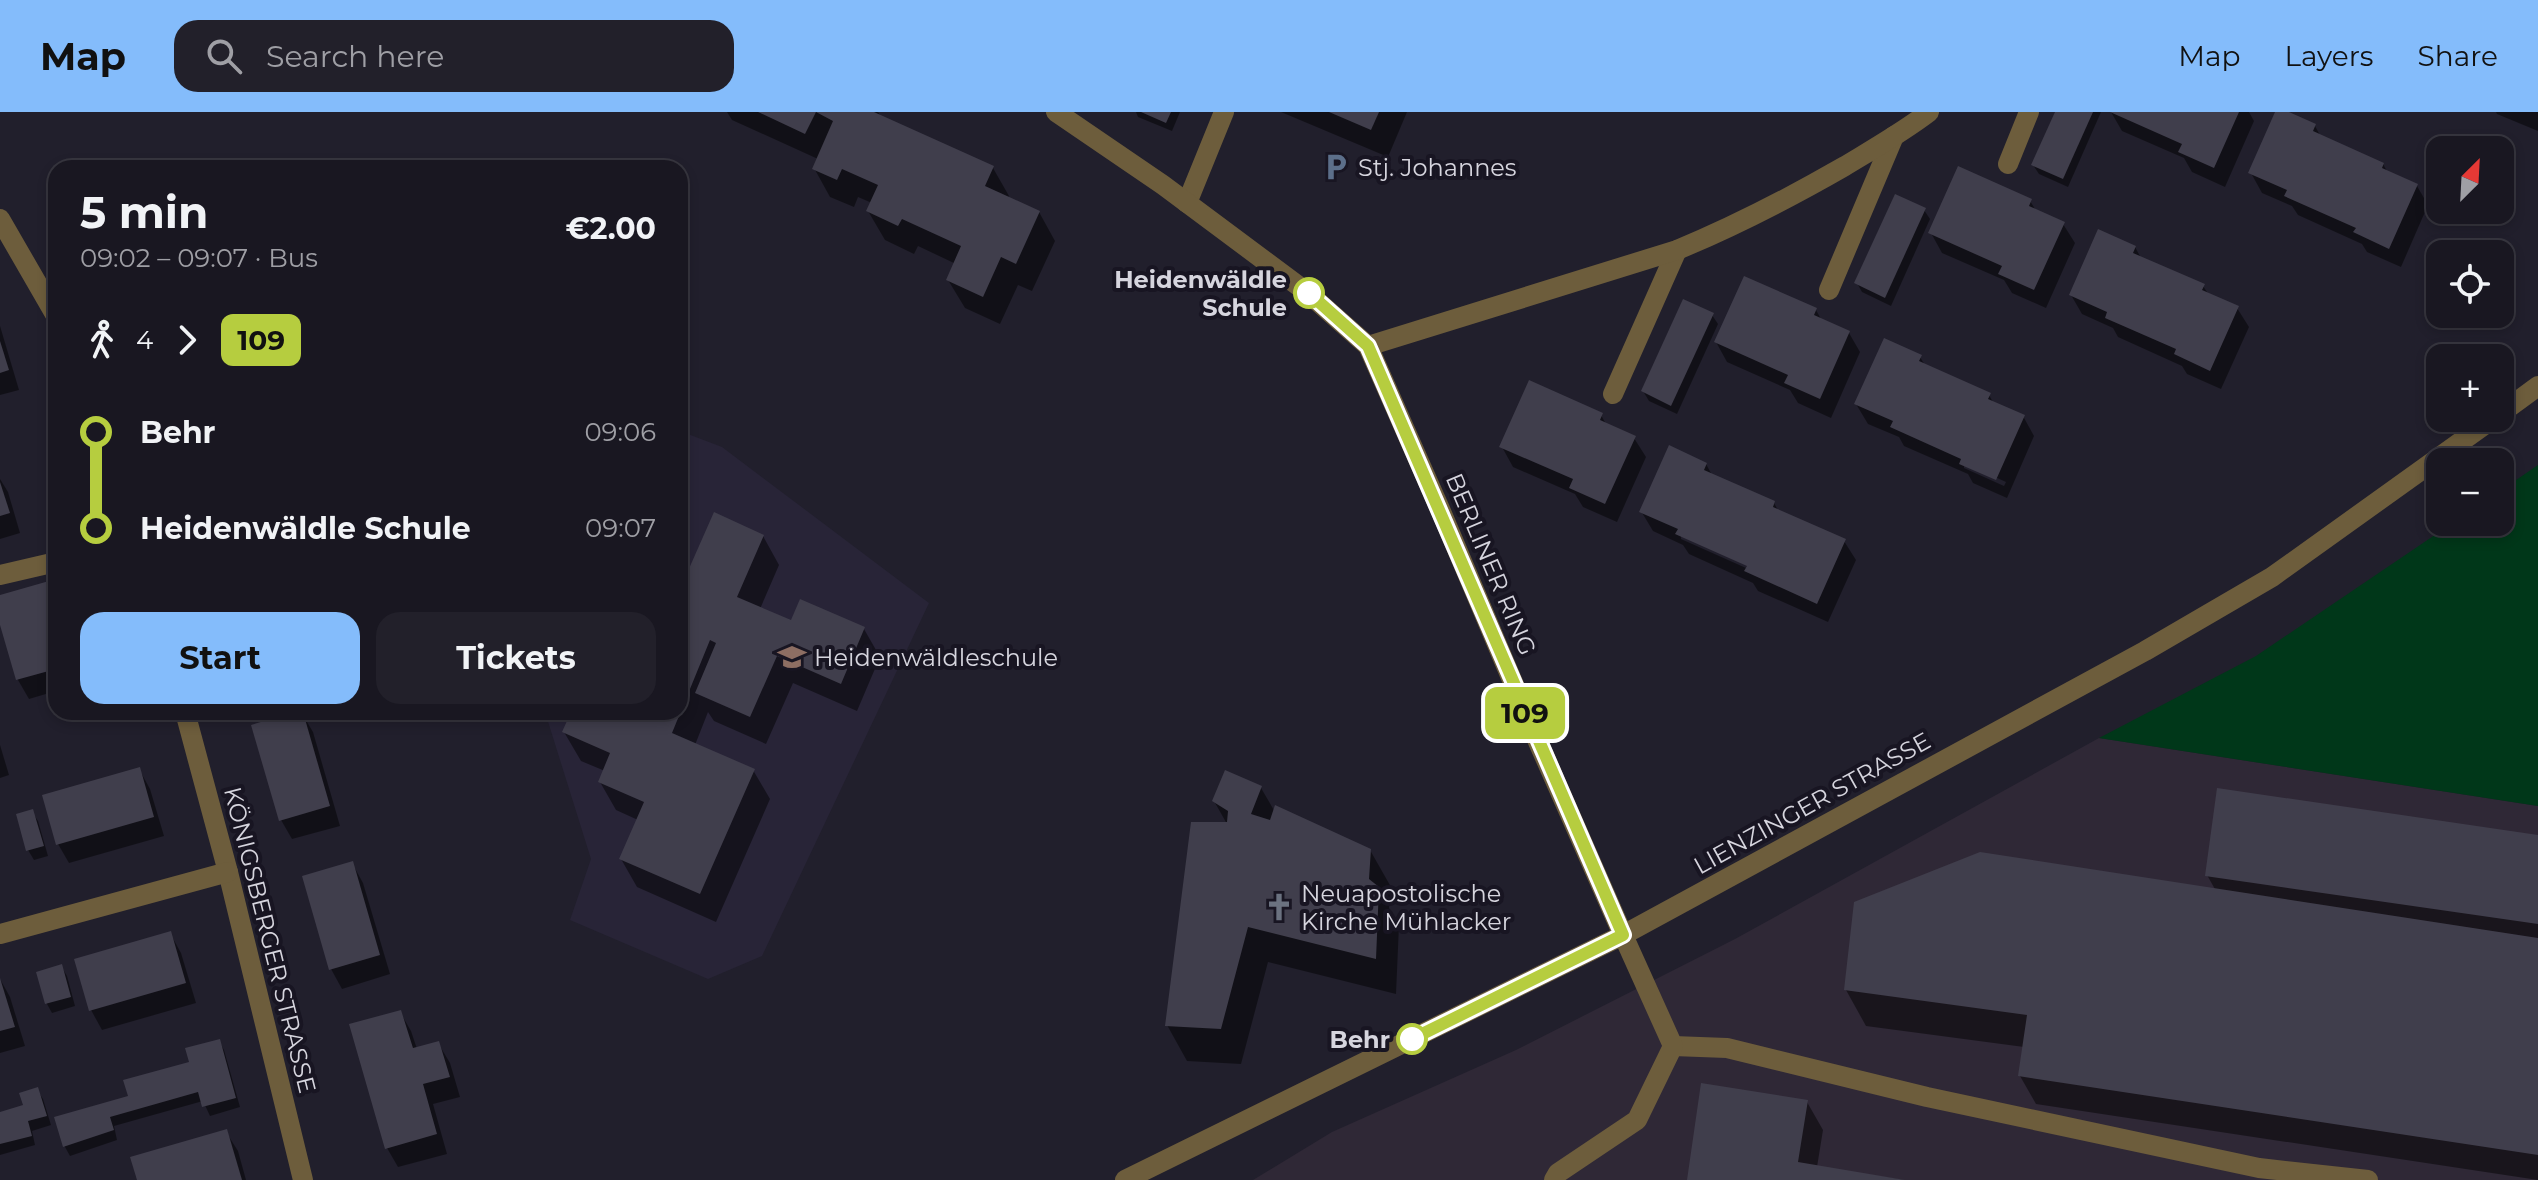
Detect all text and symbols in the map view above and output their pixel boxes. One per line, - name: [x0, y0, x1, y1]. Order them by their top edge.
- search box: [174, 20, 734, 92]
- text: Map: [40, 33, 126, 80]
- icon: search: [202, 34, 246, 78]
- text: Search here: [266, 38, 444, 75]
- text: Map: [2178, 39, 2241, 73]
- text: Layers: [2285, 39, 2374, 73]
- text: Share: [2418, 39, 2498, 73]
- north arrow: [2426, 136, 2514, 224]
- map controls: [2426, 136, 2514, 536]
- parking icon: Stj. Johannes: [1321, 152, 1351, 182]
- place label: Stj. Johannes: [1358, 153, 1517, 182]
- text: 5 min: [80, 185, 208, 239]
- text: €2.00: [566, 210, 656, 247]
- button: locate: [2426, 240, 2514, 328]
- text: 09:02 – 09:07 · Bus: [80, 242, 318, 274]
- place label: Heidenwäldle Schule: [1114, 265, 1287, 322]
- marker: Heidenwäldle Schule: [1294, 278, 1324, 308]
- icon: walk: [80, 318, 124, 362]
- icon: forward: [165, 318, 209, 362]
- text: 109: [237, 323, 285, 357]
- text: 4: [136, 324, 153, 356]
- button: +: [2426, 344, 2514, 432]
- text: Behr: [140, 414, 216, 451]
- text: 09:06: [584, 416, 656, 448]
- button: −: [2426, 448, 2514, 536]
- street label: BERLINER RING: [1440, 469, 1542, 659]
- text: Heidenwäldle Schule: [140, 510, 471, 547]
- text: 09:07: [585, 512, 656, 544]
- button: Start: [80, 612, 360, 704]
- button: Tickets: [376, 612, 656, 704]
- school or university icon: Heidenwäldleschule: [777, 642, 807, 672]
- place label: Heidenwäldleschule: [814, 643, 1058, 672]
- line badge: 109: [1479, 687, 1571, 739]
- text: 109: [1501, 696, 1549, 730]
- street label: LIENZINGER STRASSE: [1689, 726, 1935, 880]
- street label: KÖNIGSBERGER STRASSE: [218, 784, 322, 1096]
- place label: Neuapostolische Kirche Mühlacker: [1301, 879, 1511, 936]
- church icon: Neuapostolische Kirche Mühlacker: [1264, 892, 1294, 922]
- marker: Behr: [1397, 1024, 1427, 1054]
- place label: Behr: [1330, 1025, 1390, 1054]

